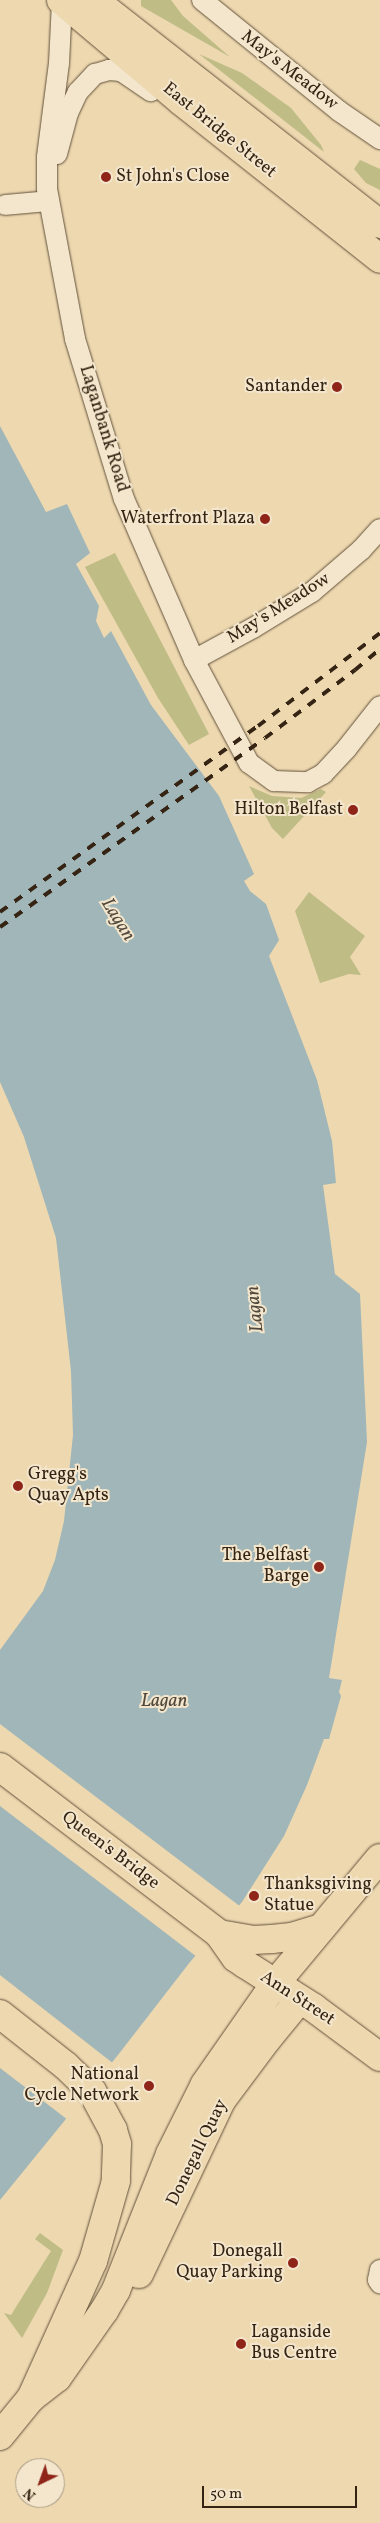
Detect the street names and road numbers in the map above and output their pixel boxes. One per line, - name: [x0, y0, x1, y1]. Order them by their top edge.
- street label: May's Meadow: [236, 26, 342, 116]
- street label: East Bridge Street: [158, 78, 280, 184]
- street label: Laganbank Road: [73, 363, 133, 495]
- street label: May's Meadow: [224, 569, 334, 649]
- street label: Queen's Bridge: [57, 1807, 163, 1895]
- street label: Ann Street: [255, 1967, 339, 2031]
- street label: Donegall Quay: [163, 2096, 233, 2210]

